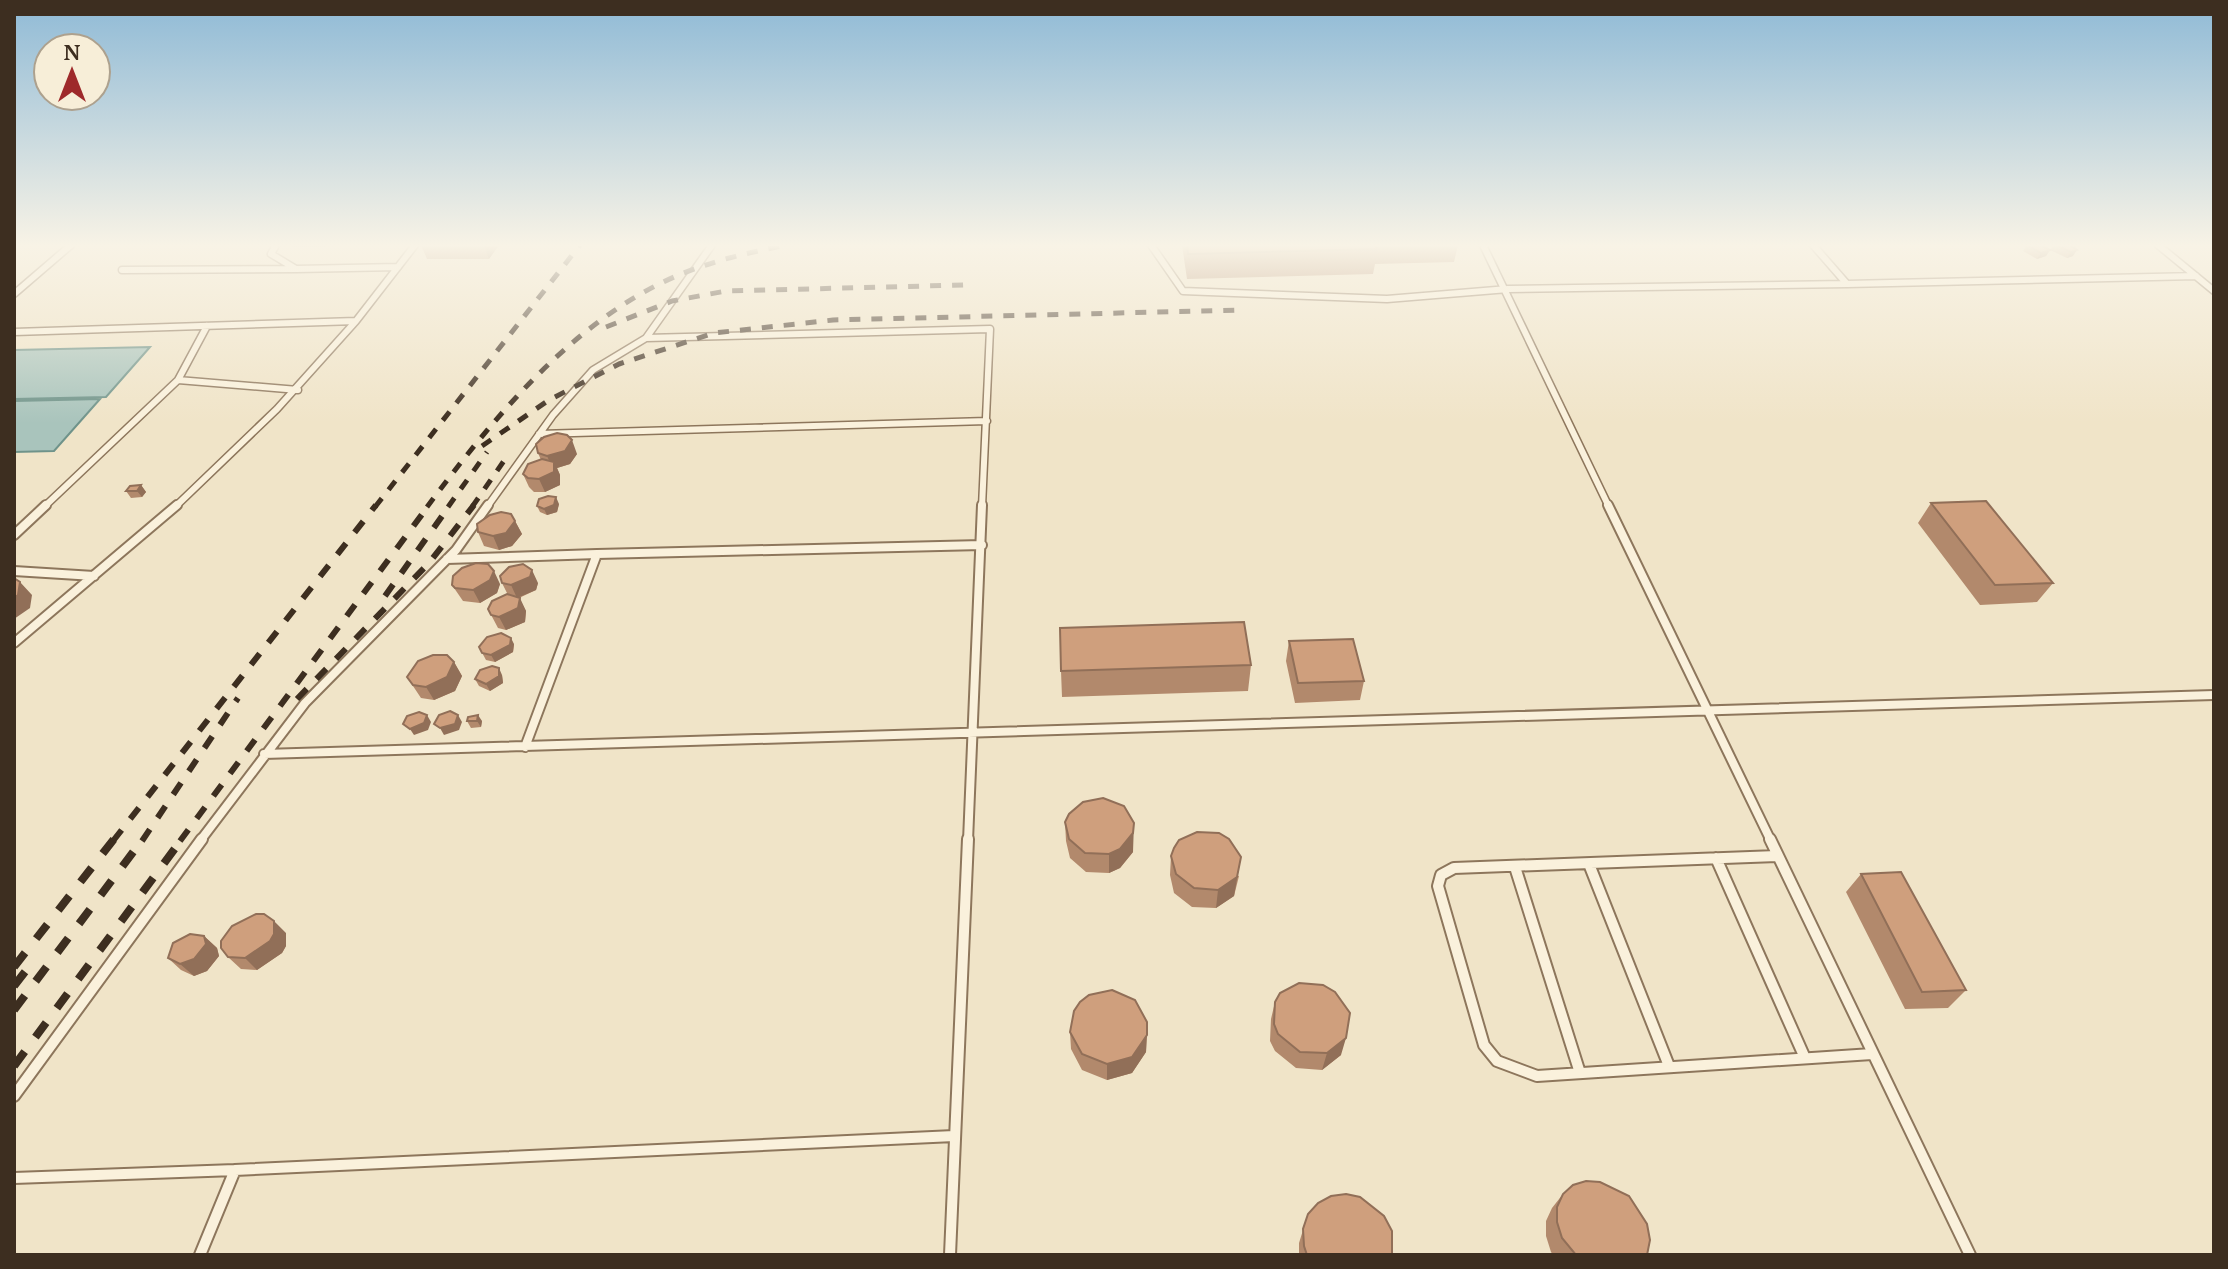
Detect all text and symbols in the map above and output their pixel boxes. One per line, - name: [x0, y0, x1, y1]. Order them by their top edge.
- north arrow: [32, 32, 112, 112]
- text: N: [64, 37, 81, 66]

